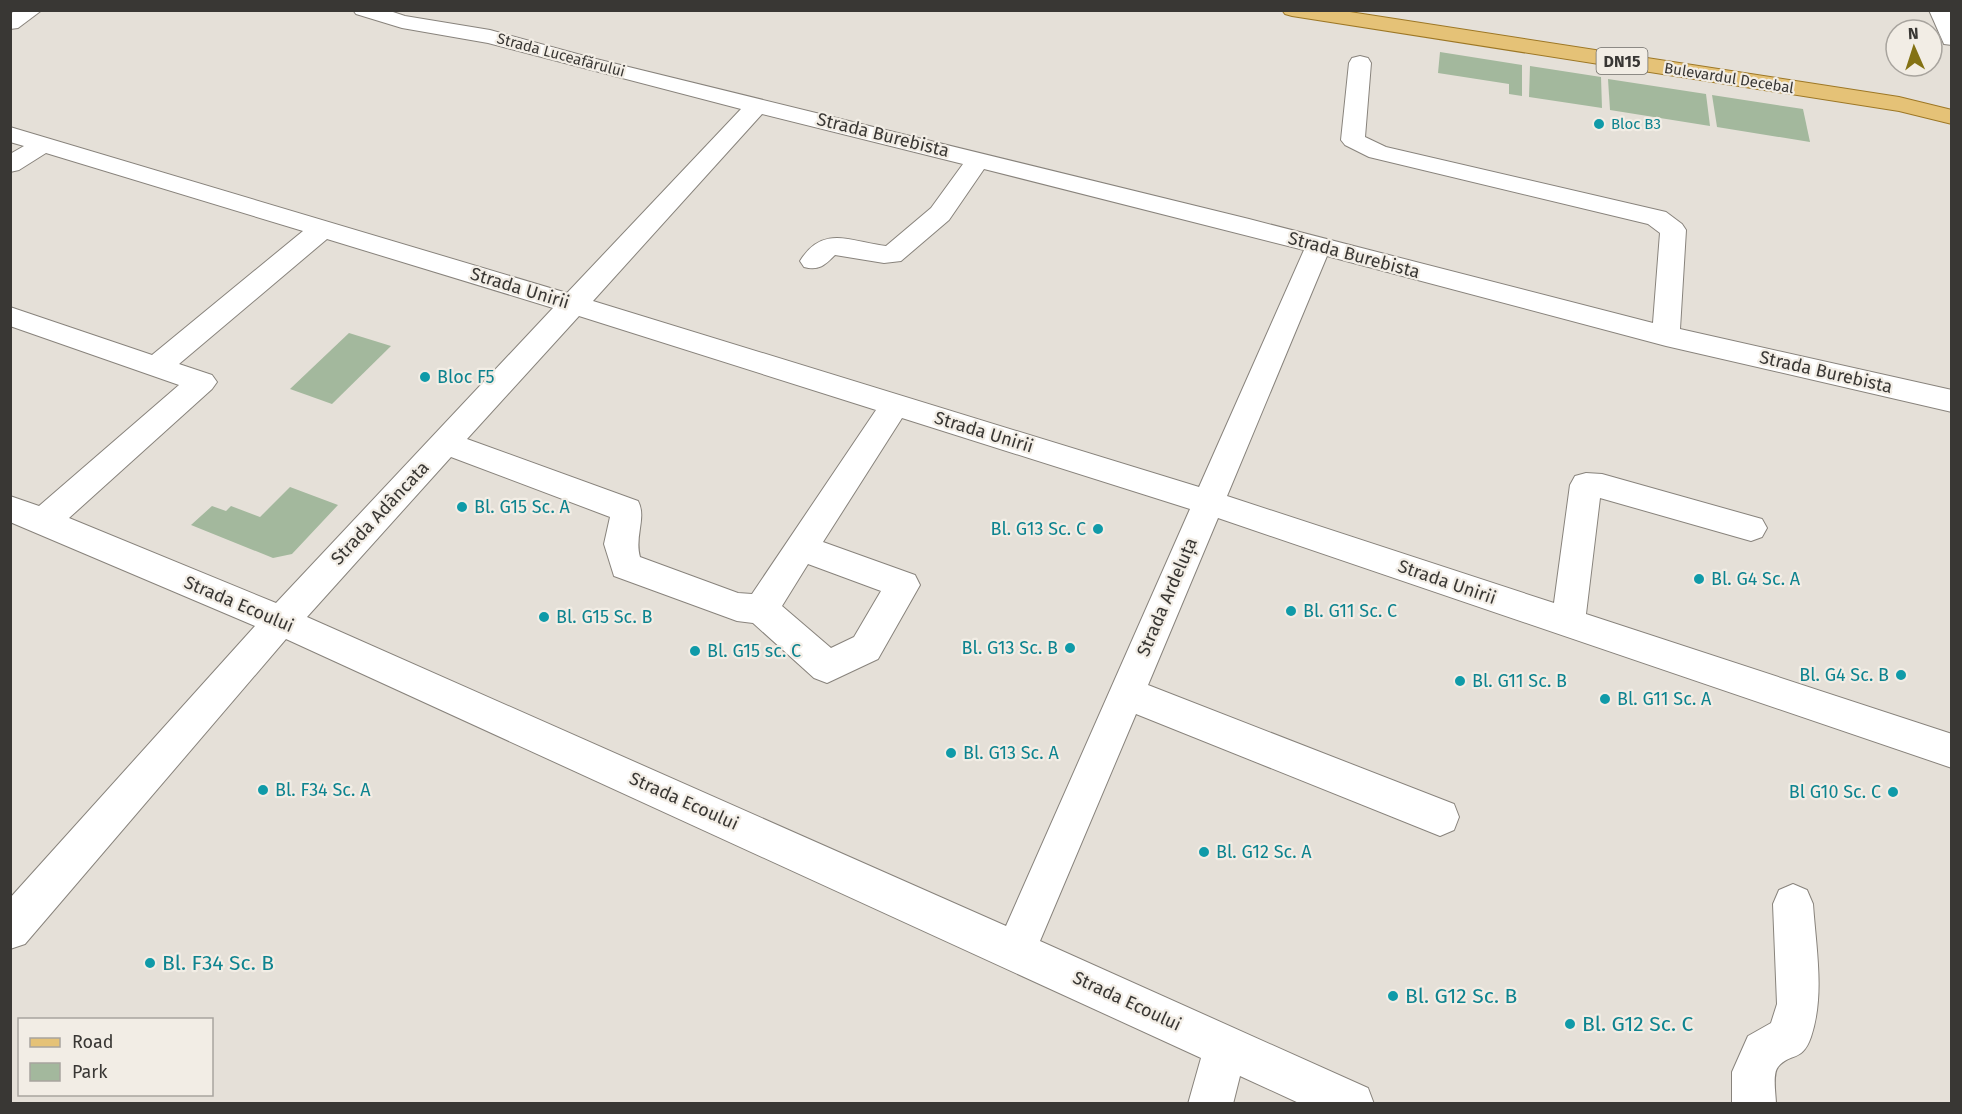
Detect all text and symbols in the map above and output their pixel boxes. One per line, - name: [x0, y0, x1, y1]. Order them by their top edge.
- north arrow: [1884, 18, 1944, 78]
- text: N: [1907, 24, 1919, 43]
- street label: Strada Luceafărului: [495, 29, 627, 81]
- road number: DN15: [1596, 48, 1648, 74]
- street label: Bulevardul Decebal: [1663, 59, 1796, 97]
- street label: Strada Burebista: [814, 108, 952, 162]
- place label: Bloc B3: [1611, 115, 1661, 133]
- marker: Bloc B3: [1592, 117, 1606, 131]
- street label: Strada Burebista: [1286, 227, 1422, 283]
- street label: Strada Unirii: [468, 263, 572, 313]
- street label: Strada Burebista: [1757, 346, 1895, 398]
- place label: Bloc F5: [437, 366, 495, 388]
- marker: Bloc F5: [418, 370, 432, 384]
- street label: Strada Unirii: [932, 407, 1036, 457]
- street label: Strada Adâncata: [326, 457, 434, 569]
- place label: Bl. G15 Sc. A: [474, 496, 570, 518]
- marker: Bl. G15 Sc. A: [455, 500, 469, 514]
- place label: Bl. G13 Sc. C: [990, 518, 1086, 540]
- marker: Bl. G13 Sc. C: [1091, 522, 1105, 536]
- street label: Strada Ardeluța: [1132, 534, 1203, 660]
- street label: Strada Unirii: [1395, 555, 1499, 609]
- place label: Bl. G4 Sc. A: [1711, 568, 1801, 590]
- street label: Strada Ecoului: [181, 571, 297, 637]
- marker: Bl. G4 Sc. A: [1692, 572, 1706, 586]
- place label: Bl. G11 Sc. C: [1303, 600, 1397, 622]
- marker: Bl. G11 Sc. C: [1284, 604, 1298, 618]
- place label: Bl. G15 Sc. B: [556, 606, 652, 628]
- marker: Bl. G15 Sc. B: [537, 610, 551, 624]
- place label: Bl. G13 Sc. B: [962, 637, 1058, 659]
- place label: Bl. G15 sc. C: [707, 640, 801, 662]
- marker: Bl. G13 Sc. B: [1063, 641, 1077, 655]
- marker: Bl. G15 sc. C: [688, 644, 702, 658]
- place label: Bl. G4 Sc. B: [1799, 664, 1889, 686]
- marker: Bl. G4 Sc. B: [1894, 668, 1908, 682]
- place label: Bl. G11 Sc. B: [1472, 670, 1567, 692]
- marker: Bl. G11 Sc. B: [1453, 674, 1467, 688]
- place label: Bl. G11 Sc. A: [1617, 688, 1712, 710]
- marker: Bl. G11 Sc. A: [1598, 692, 1612, 706]
- place label: Bl. G13 Sc. A: [963, 742, 1059, 764]
- marker: Bl. G13 Sc. A: [944, 746, 958, 760]
- street label: Strada Ecoului: [626, 767, 742, 835]
- place label: Bl. F34 Sc. A: [275, 779, 371, 801]
- place label: Bl G10 Sc. C: [1789, 781, 1881, 803]
- marker: Bl. F34 Sc. A: [256, 783, 270, 797]
- marker: Bl G10 Sc. C: [1886, 785, 1900, 799]
- place label: Bl. G12 Sc. A: [1216, 841, 1312, 863]
- marker: Bl. G12 Sc. A: [1197, 845, 1211, 859]
- place label: Bl. F34 Sc. B: [162, 950, 274, 976]
- marker: Bl. F34 Sc. B: [143, 956, 157, 970]
- street label: Strada Ecoului: [1069, 966, 1185, 1036]
- place label: Bl. G12 Sc. B: [1405, 983, 1517, 1009]
- marker: Bl. G12 Sc. B: [1386, 989, 1400, 1003]
- place label: Bl. G12 Sc. C: [1582, 1011, 1694, 1037]
- marker: Bl. G12 Sc. C: [1563, 1017, 1577, 1031]
- legend: [18, 1018, 213, 1096]
- text: Road: [72, 1031, 114, 1053]
- text: Park: [72, 1061, 108, 1083]

